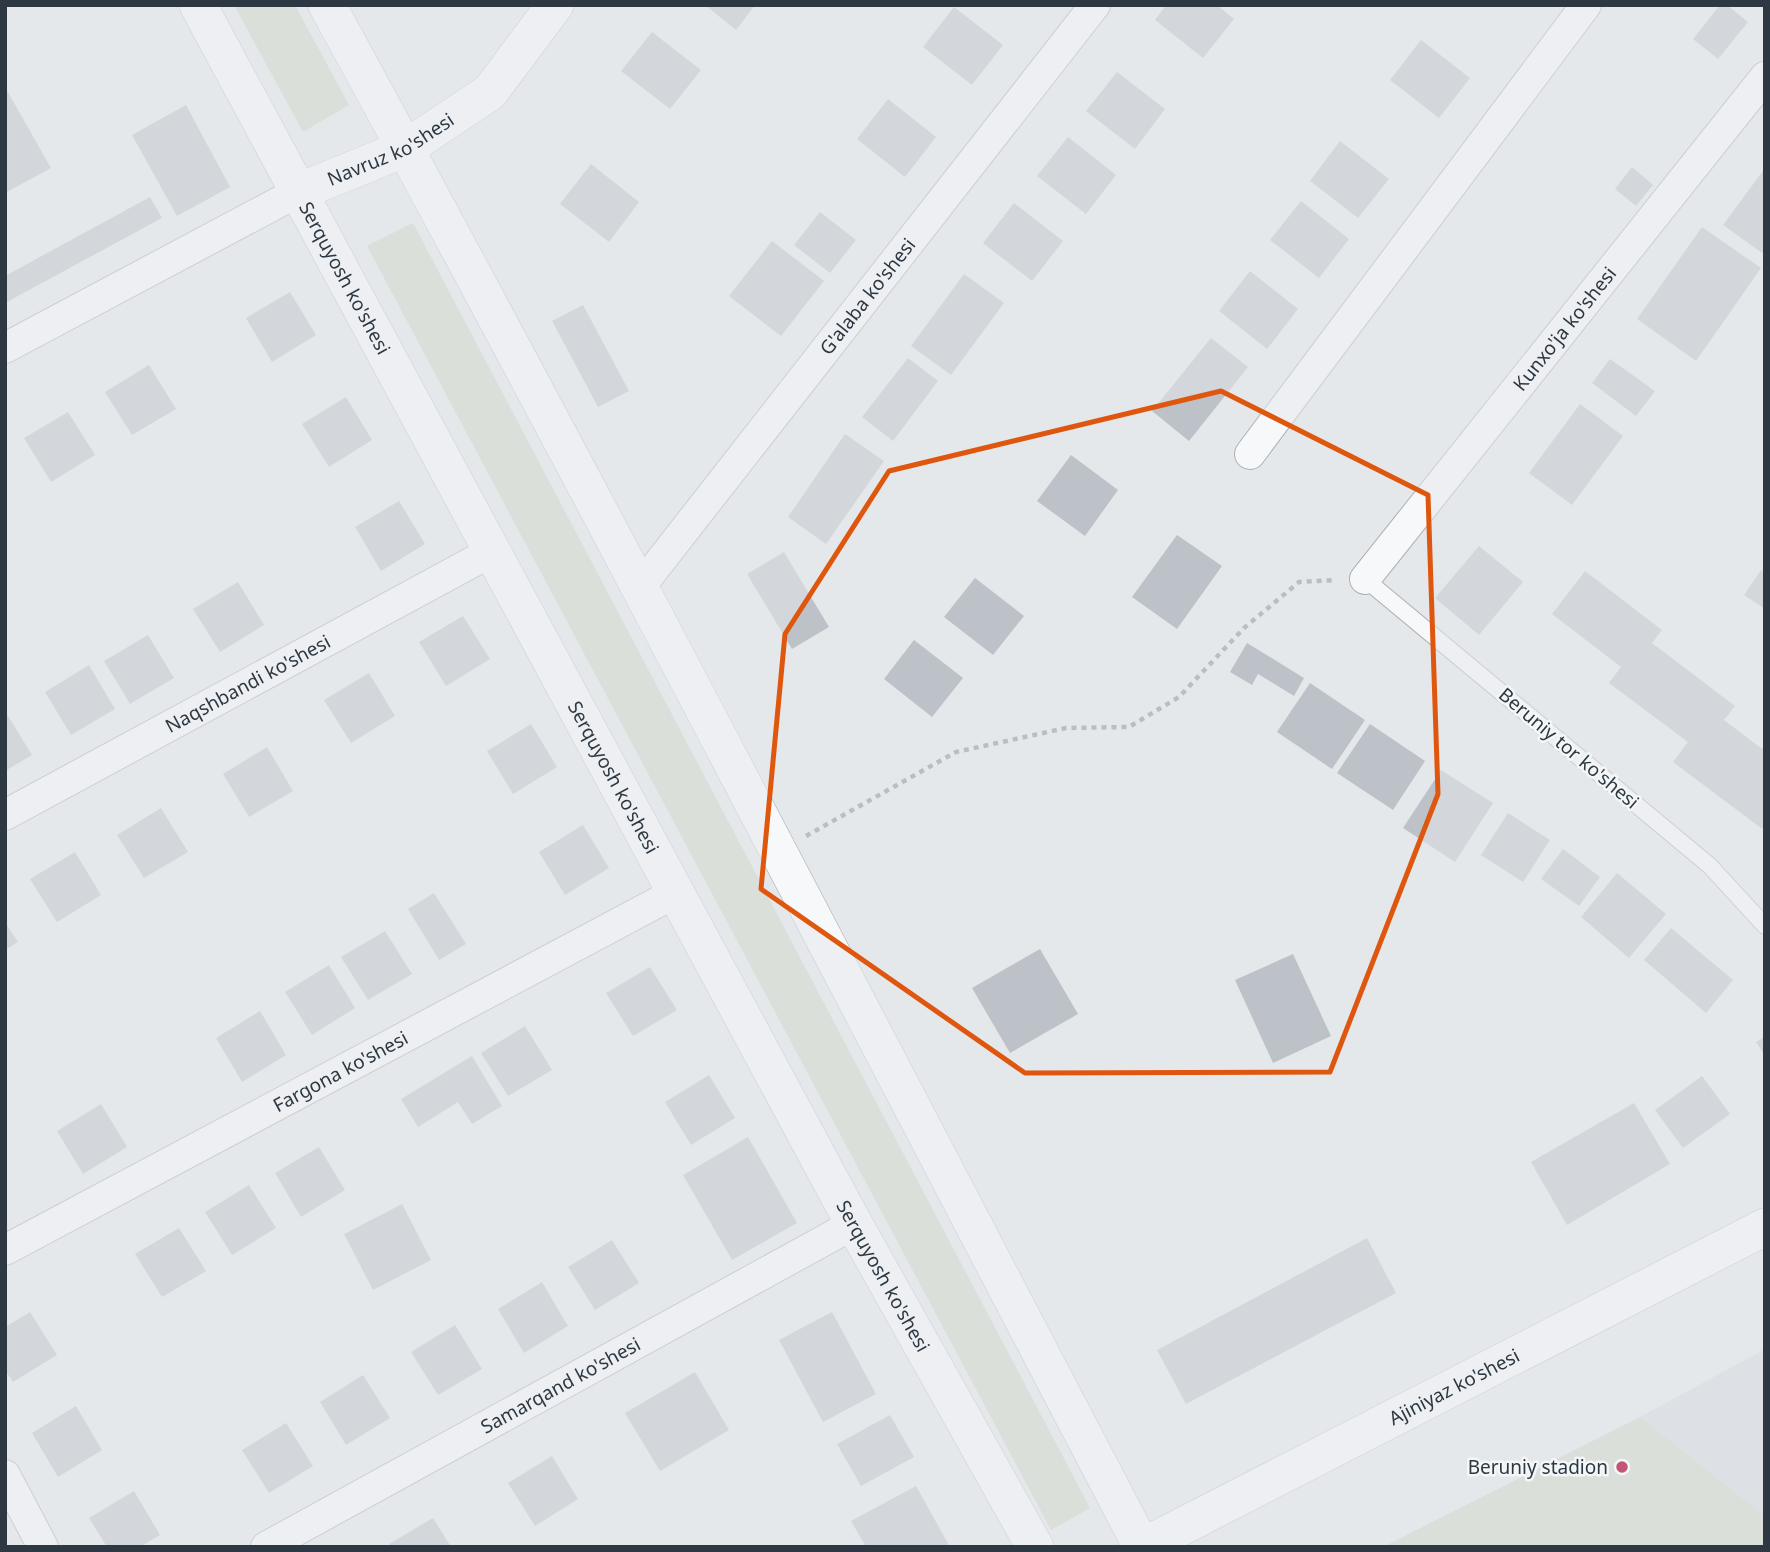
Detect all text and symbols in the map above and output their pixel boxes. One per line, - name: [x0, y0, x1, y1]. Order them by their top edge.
- street label: Navruz ko'shesi: [323, 107, 459, 192]
- street label: Serquyosh ko'shesi: [293, 197, 397, 359]
- street label: G'alaba ko'shesi: [813, 232, 921, 360]
- street label: Kunxo'ja ko'shesi: [1507, 261, 1622, 396]
- street label: Naqshbandi ko'shesi: [161, 628, 335, 739]
- street label: Beruniy tor ko'shesi: [1493, 682, 1645, 814]
- street label: Serquyosh ko'shesi: [562, 696, 665, 858]
- street label: Fargona ko'shesi: [268, 1025, 412, 1118]
- street label: Serquyosh ko'shesi: [831, 1196, 936, 1357]
- street label: Samarqand ko'shesi: [476, 1331, 645, 1440]
- street label: Ajiniyaz ko'shesi: [1384, 1342, 1524, 1431]
- place label: Beruniy stadion: [1468, 1454, 1608, 1480]
- marker: Beruniy stadion: [1614, 1459, 1630, 1475]

